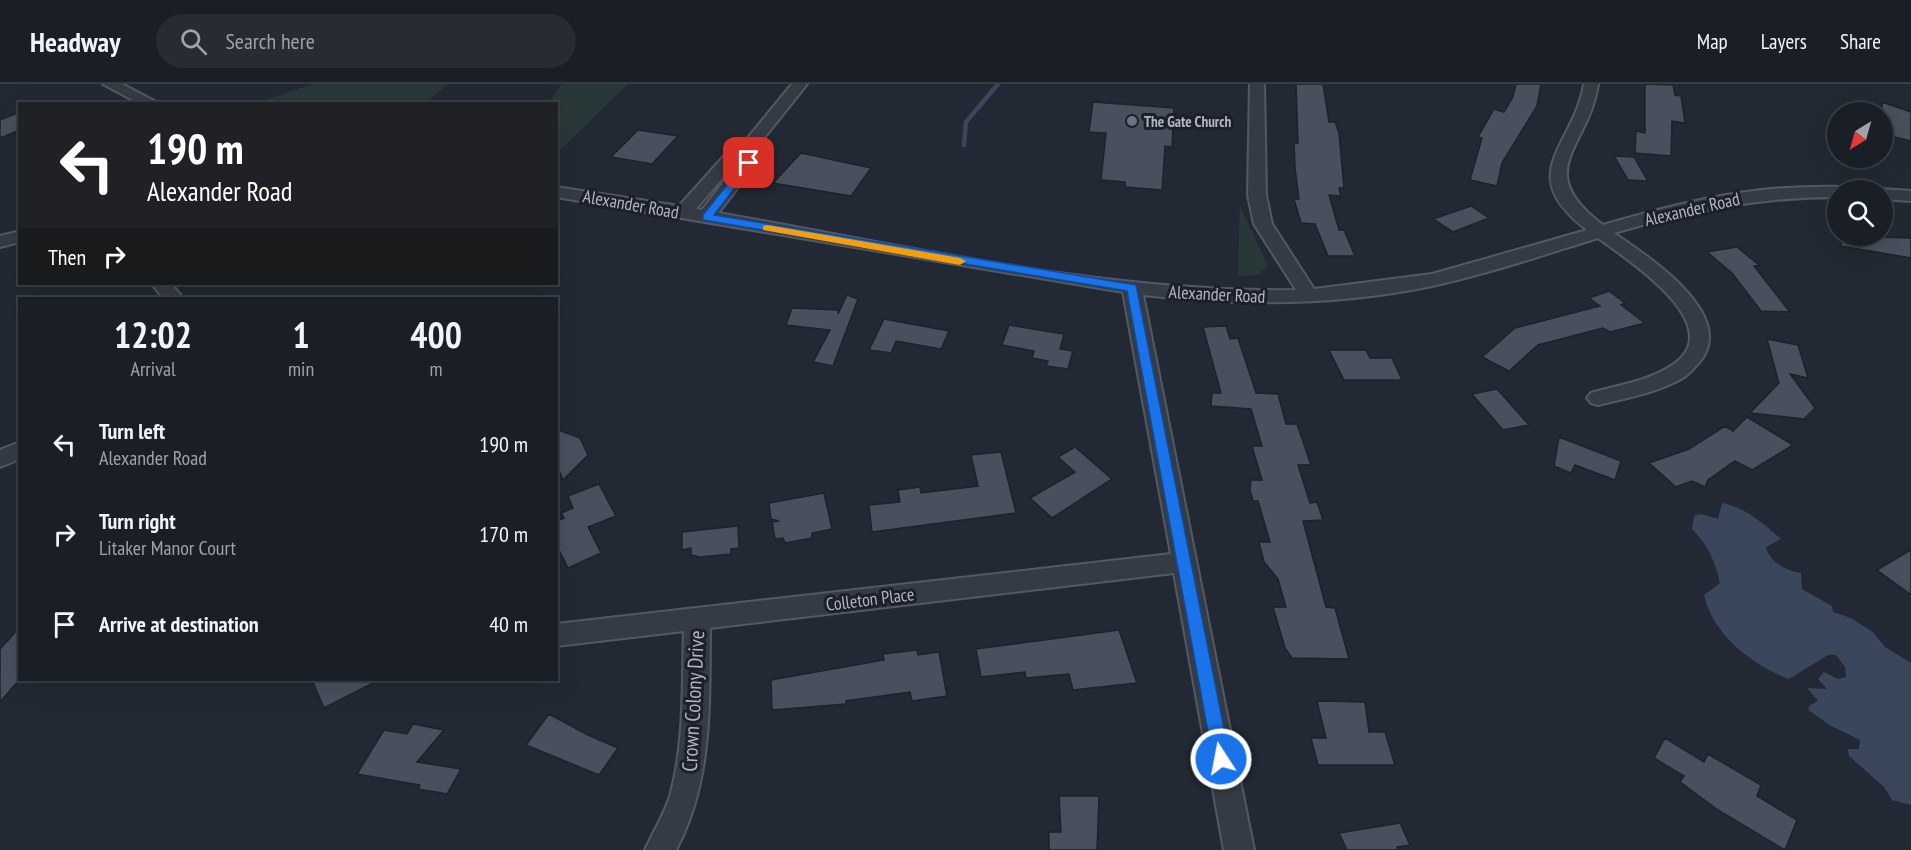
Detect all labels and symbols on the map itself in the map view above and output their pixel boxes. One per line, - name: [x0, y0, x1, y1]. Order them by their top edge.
- north arrow: [1827, 102, 1893, 168]
- place label: The Gate Church: [1144, 112, 1231, 131]
- marker: The Gate Church: [1125, 114, 1139, 128]
- pin: [723, 137, 774, 188]
- street label: Alexander Road: [581, 184, 681, 224]
- street label: Alexander Road: [1642, 187, 1742, 231]
- street label: Alexander Road: [1168, 280, 1266, 308]
- street label: Colleton Place: [825, 582, 915, 616]
- street label: Crown Colony Drive: [676, 630, 710, 772]
- position arrow: [1189, 727, 1253, 791]

